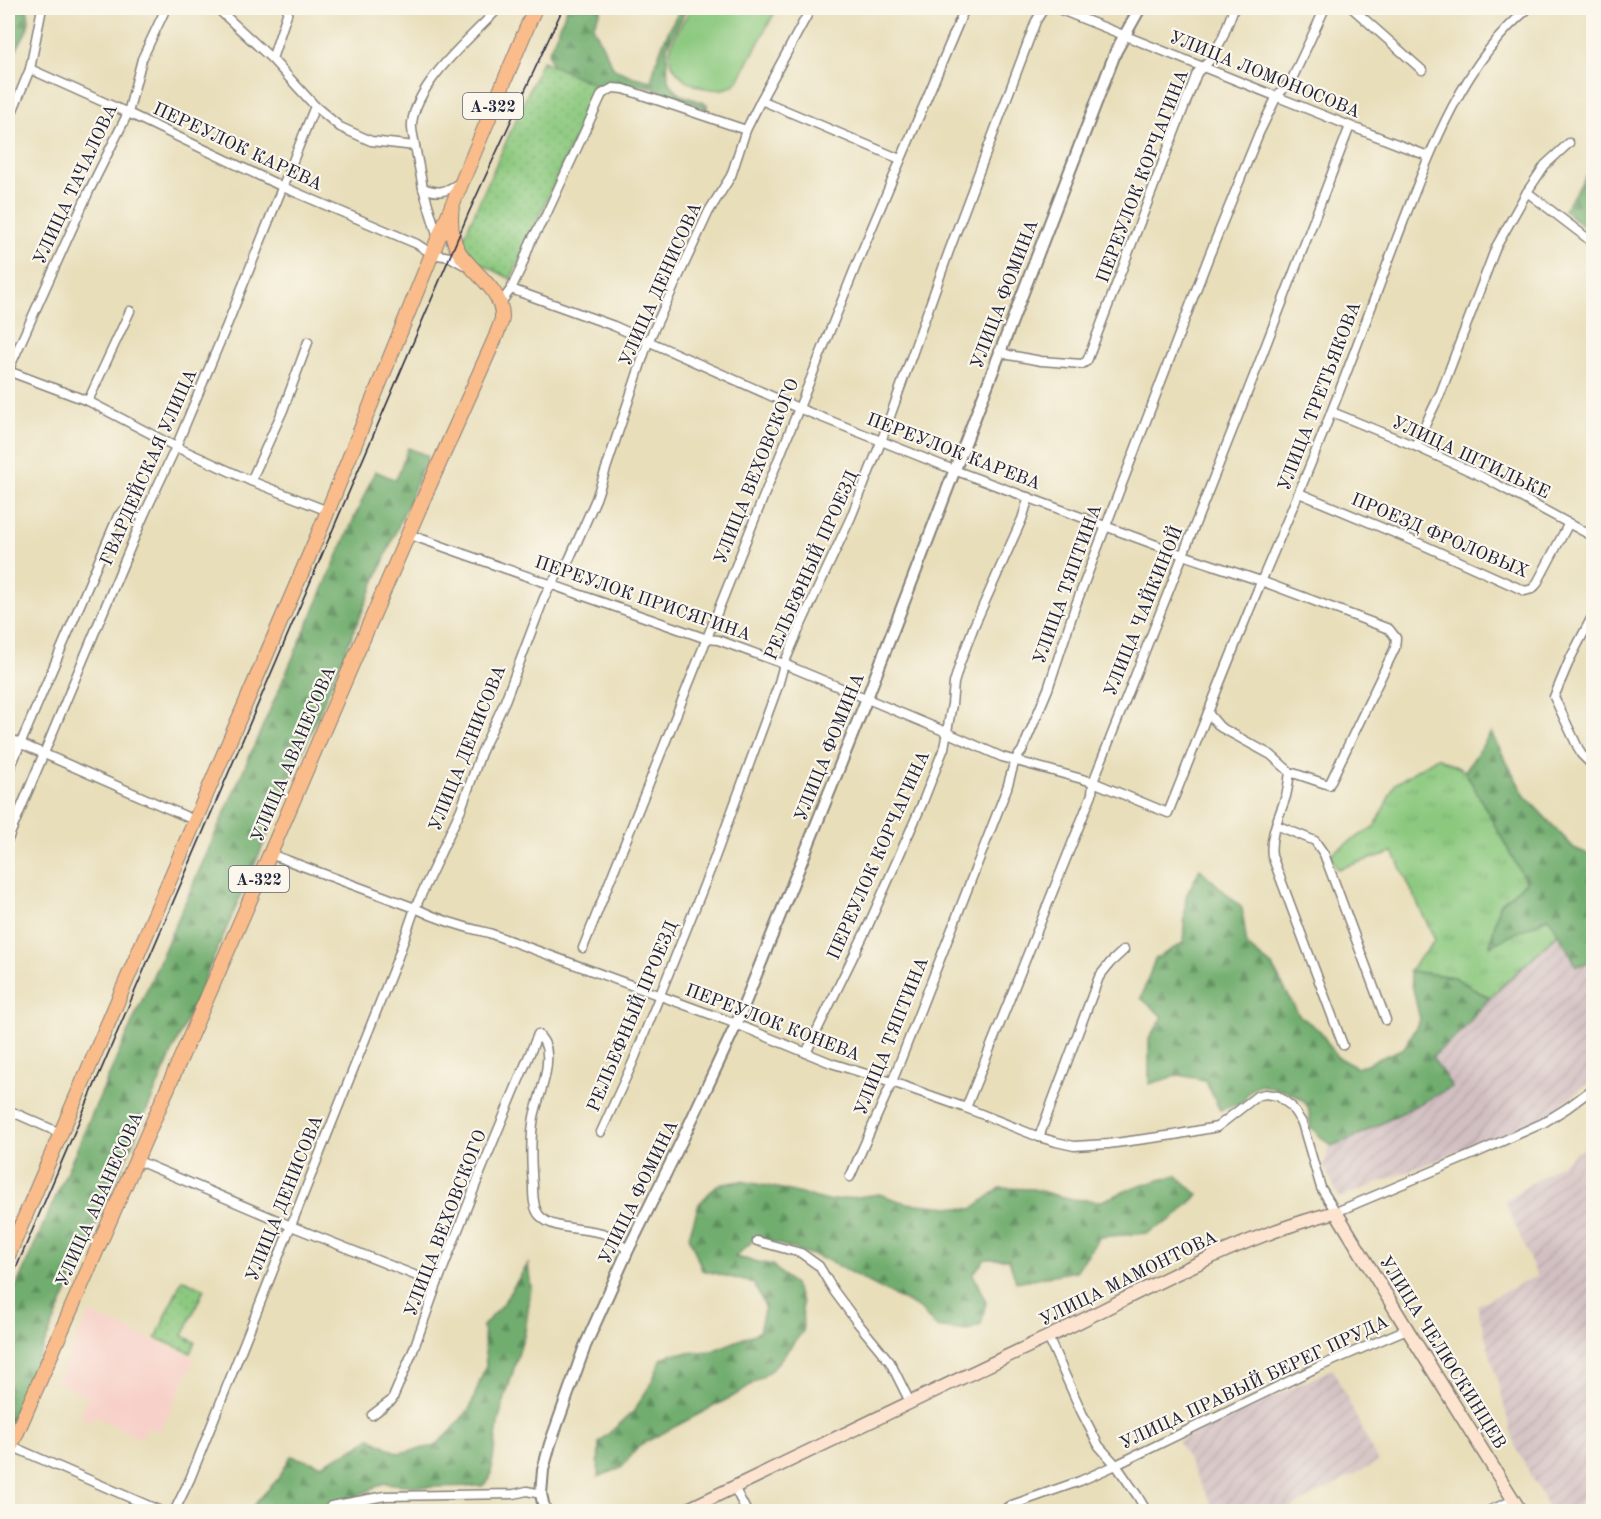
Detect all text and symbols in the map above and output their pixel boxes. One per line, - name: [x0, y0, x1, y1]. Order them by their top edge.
- street label: УЛИЦА ЛОМОНОСОВА: [1166, 28, 1363, 122]
- street label: ПЕРЕУЛОК КОРЧАГИНА: [1094, 67, 1192, 285]
- road number: А-322: [463, 93, 523, 119]
- street label: ПЕРЕУЛОК КАРЕВА: [150, 100, 325, 194]
- street label: УЛИЦА ТАЧАЛОВА: [31, 101, 121, 267]
- street label: УЛИЦА ДЕНИСОВА: [617, 200, 705, 369]
- street label: УЛИЦА ФОМИНА: [968, 217, 1042, 371]
- street label: УЛИЦА ТРЕТЬЯКОВА: [1275, 299, 1364, 493]
- street label: ГВАРДЕЙСКАЯ УЛИЦА: [94, 365, 201, 568]
- street label: УЛИЦА ВЕХОВСКОГО: [711, 376, 802, 567]
- street label: ПЕРЕУЛОК КАРЕВА: [864, 410, 1043, 494]
- street label: УЛИЦА ШТИЛЬКЕ: [1389, 413, 1552, 502]
- street label: РЕЛЬЕФНЫЙ ПРОЕЗД: [758, 466, 862, 663]
- street label: ПРОЕЗД ФРОЛОВЫХ: [1348, 490, 1531, 582]
- street label: УЛИЦА ТЯПТИНА: [1031, 502, 1105, 667]
- street label: УЛИЦА ЧАЙКИНОЙ: [1098, 522, 1186, 699]
- street label: ПЕРЕУЛОК ПРИСЯГИНА: [532, 553, 753, 645]
- street label: УЛИЦА ДЕНИСОВА: [426, 663, 510, 834]
- street label: УЛИЦА АВАНЕСОВА: [249, 664, 339, 845]
- street label: УЛИЦА ФОМИНА: [792, 671, 868, 824]
- street label: ПЕРЕУЛОК КОРЧАГИНА: [825, 748, 933, 963]
- road number: А-322: [229, 866, 289, 892]
- street label: РЕЛЬЕФНЫЙ ПРОЕЗД: [581, 917, 681, 1114]
- street label: УЛИЦА ТЯПТИНА: [852, 955, 932, 1118]
- street label: ПЕРЕУЛОК КОНЕВА: [683, 981, 863, 1065]
- street label: УЛИЦА АВАНЕСОВА: [53, 1109, 147, 1290]
- street label: УЛИЦА ДЕНИСОВА: [243, 1113, 327, 1284]
- street label: УЛИЦА ФОМИНА: [596, 1117, 682, 1267]
- street label: УЛИЦА ВЕХОВСКОГО: [402, 1128, 490, 1319]
- street label: УЛИЦА МАМОНТОВА: [1037, 1228, 1220, 1330]
- street label: УЛИЦА ЧЕЛЮСКИНЦЕВ: [1375, 1253, 1509, 1452]
- street label: УЛИЦА ПРАВЫЙ БЕРЕГ ПРУДА: [1116, 1309, 1392, 1453]

